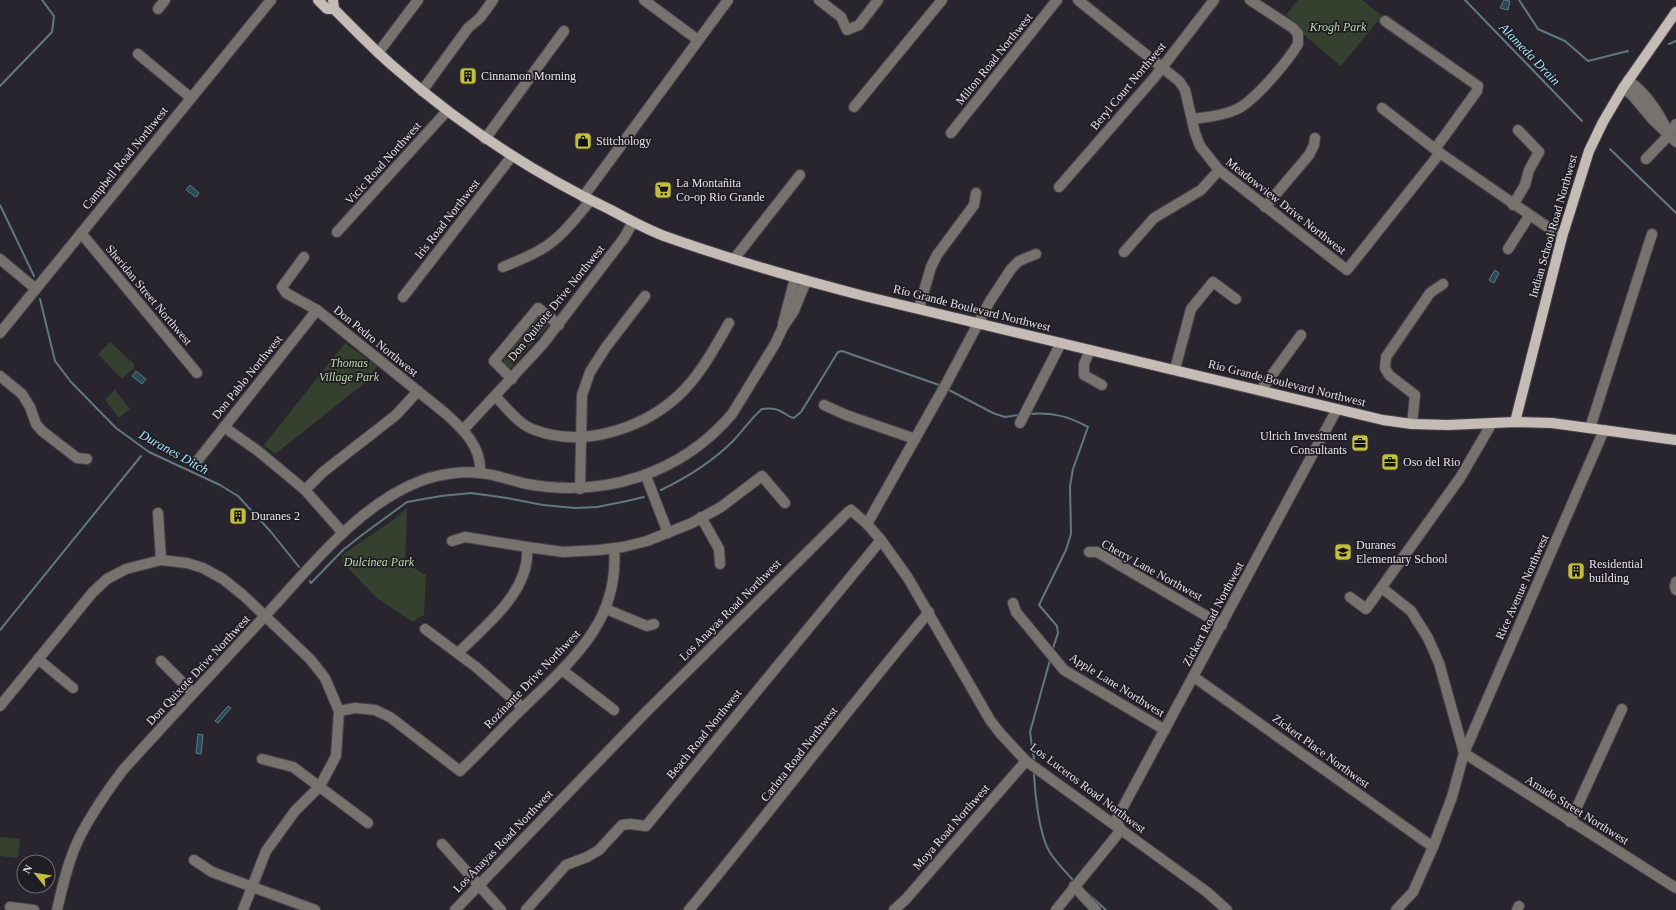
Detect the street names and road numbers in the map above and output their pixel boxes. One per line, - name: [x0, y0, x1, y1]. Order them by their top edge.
- street label: Milton Road Northwest: [953, 10, 1036, 108]
- street label: Beryl Court Northwest: [1087, 39, 1169, 133]
- street label: Campbell Road Northwest: [79, 103, 171, 212]
- street label: Vicic Road Northwest: [342, 118, 424, 207]
- street label: Indian School Road Northwest: [1526, 152, 1580, 299]
- street label: Meadowview Drive Northwest: [1223, 155, 1349, 258]
- street label: Iris Road Northwest: [412, 176, 483, 262]
- street label: Don Quixote Drive Northwest: [505, 241, 608, 364]
- street label: Sheridan Street Northwest: [103, 242, 195, 349]
- street label: Rio Grande Boulevard Northwest: [892, 282, 1053, 335]
- street label: Don Pedro Northwest: [331, 303, 422, 380]
- street label: Don Pablo Northwest: [209, 332, 286, 422]
- street label: Rio Grande Boulevard Northwest: [1207, 357, 1368, 410]
- street label: Rice Avenue Northwest: [1492, 532, 1552, 642]
- street label: Cherry Lane Northwest: [1099, 536, 1206, 604]
- street label: Los Anayas Road Northwest: [676, 556, 784, 664]
- street label: Zickert Road Northwest: [1180, 559, 1247, 668]
- street label: Don Quixote Drive Northwest: [143, 611, 253, 728]
- street label: Rozinante Drive Northwest: [481, 626, 583, 731]
- street label: Apple Lane Northwest: [1067, 650, 1168, 720]
- street label: Beach Road Northwest: [664, 686, 745, 782]
- street label: Carlota Road Northwest: [758, 703, 841, 804]
- street label: Zickert Place Northwest: [1270, 711, 1373, 791]
- street label: Los Luceros Road Northwest: [1027, 740, 1149, 836]
- street label: Amado Street Northwest: [1523, 772, 1632, 848]
- street label: Moya Road Northwest: [910, 781, 993, 873]
- street label: Los Anayas Road Northwest: [450, 786, 556, 895]

